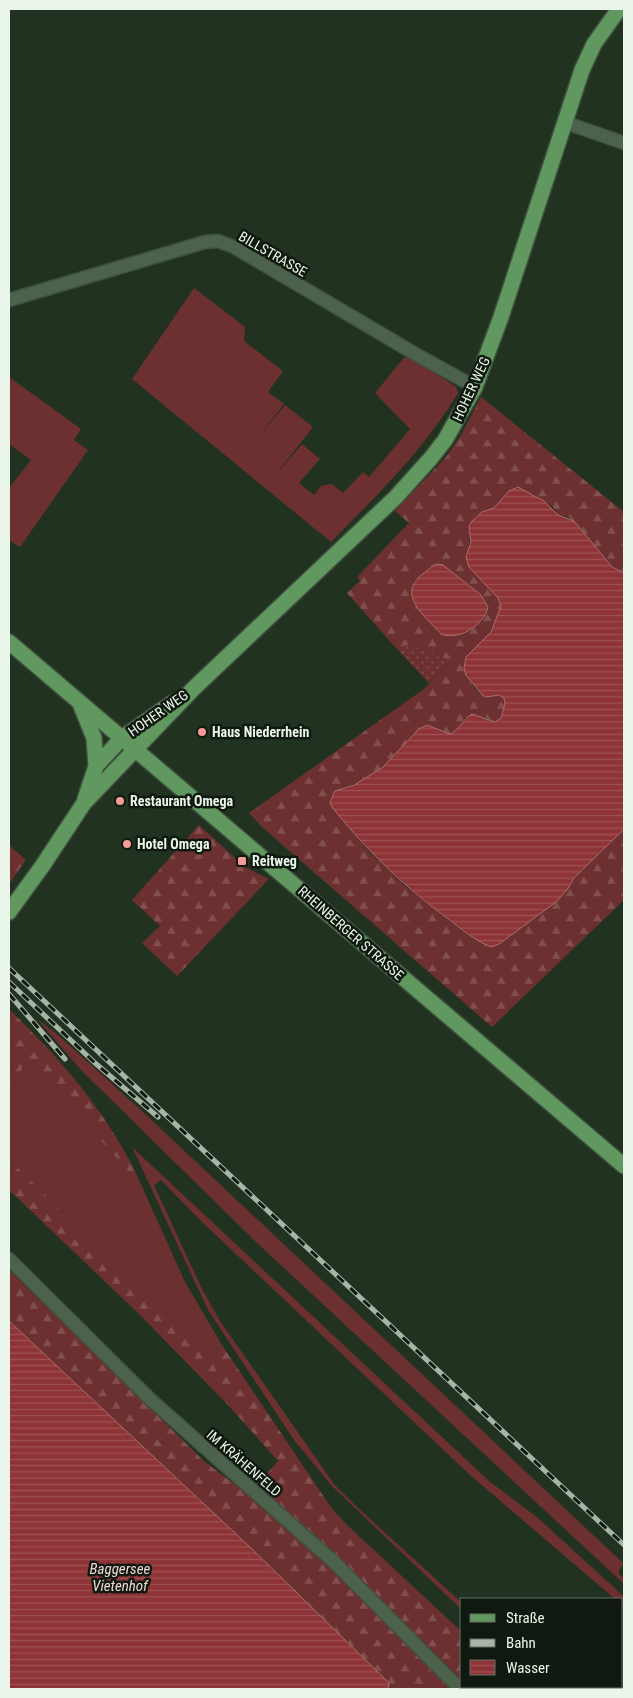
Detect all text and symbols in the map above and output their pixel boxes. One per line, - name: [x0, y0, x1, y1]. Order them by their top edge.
- street label: BILLSTRASSE: [236, 228, 310, 280]
- street label: HOHER WEG: [449, 354, 493, 424]
- street label: HOHER WEG: [125, 687, 191, 739]
- place label: Haus Niederrhein: [212, 724, 309, 740]
- marker: Haus Niederrhein: [196, 726, 208, 738]
- place label: Restaurant Omega: [130, 793, 234, 809]
- marker: Restaurant Omega: [114, 795, 126, 807]
- place label: Hotel Omega: [137, 836, 210, 852]
- marker: Hotel Omega: [121, 838, 133, 850]
- place label: Reitweg: [252, 853, 297, 869]
- marker: Reitweg: [236, 855, 248, 867]
- street label: RHEINBERGER STRASSE: [295, 883, 407, 983]
- street label: IM KRÄHENFELD: [204, 1426, 284, 1500]
- water label: Baggersee Vietenhof: [90, 1560, 151, 1595]
- legend: [460, 1598, 623, 1688]
- text: Straße: [506, 1609, 545, 1627]
- text: Bahn: [506, 1634, 536, 1652]
- text: Wasser: [506, 1659, 550, 1677]

